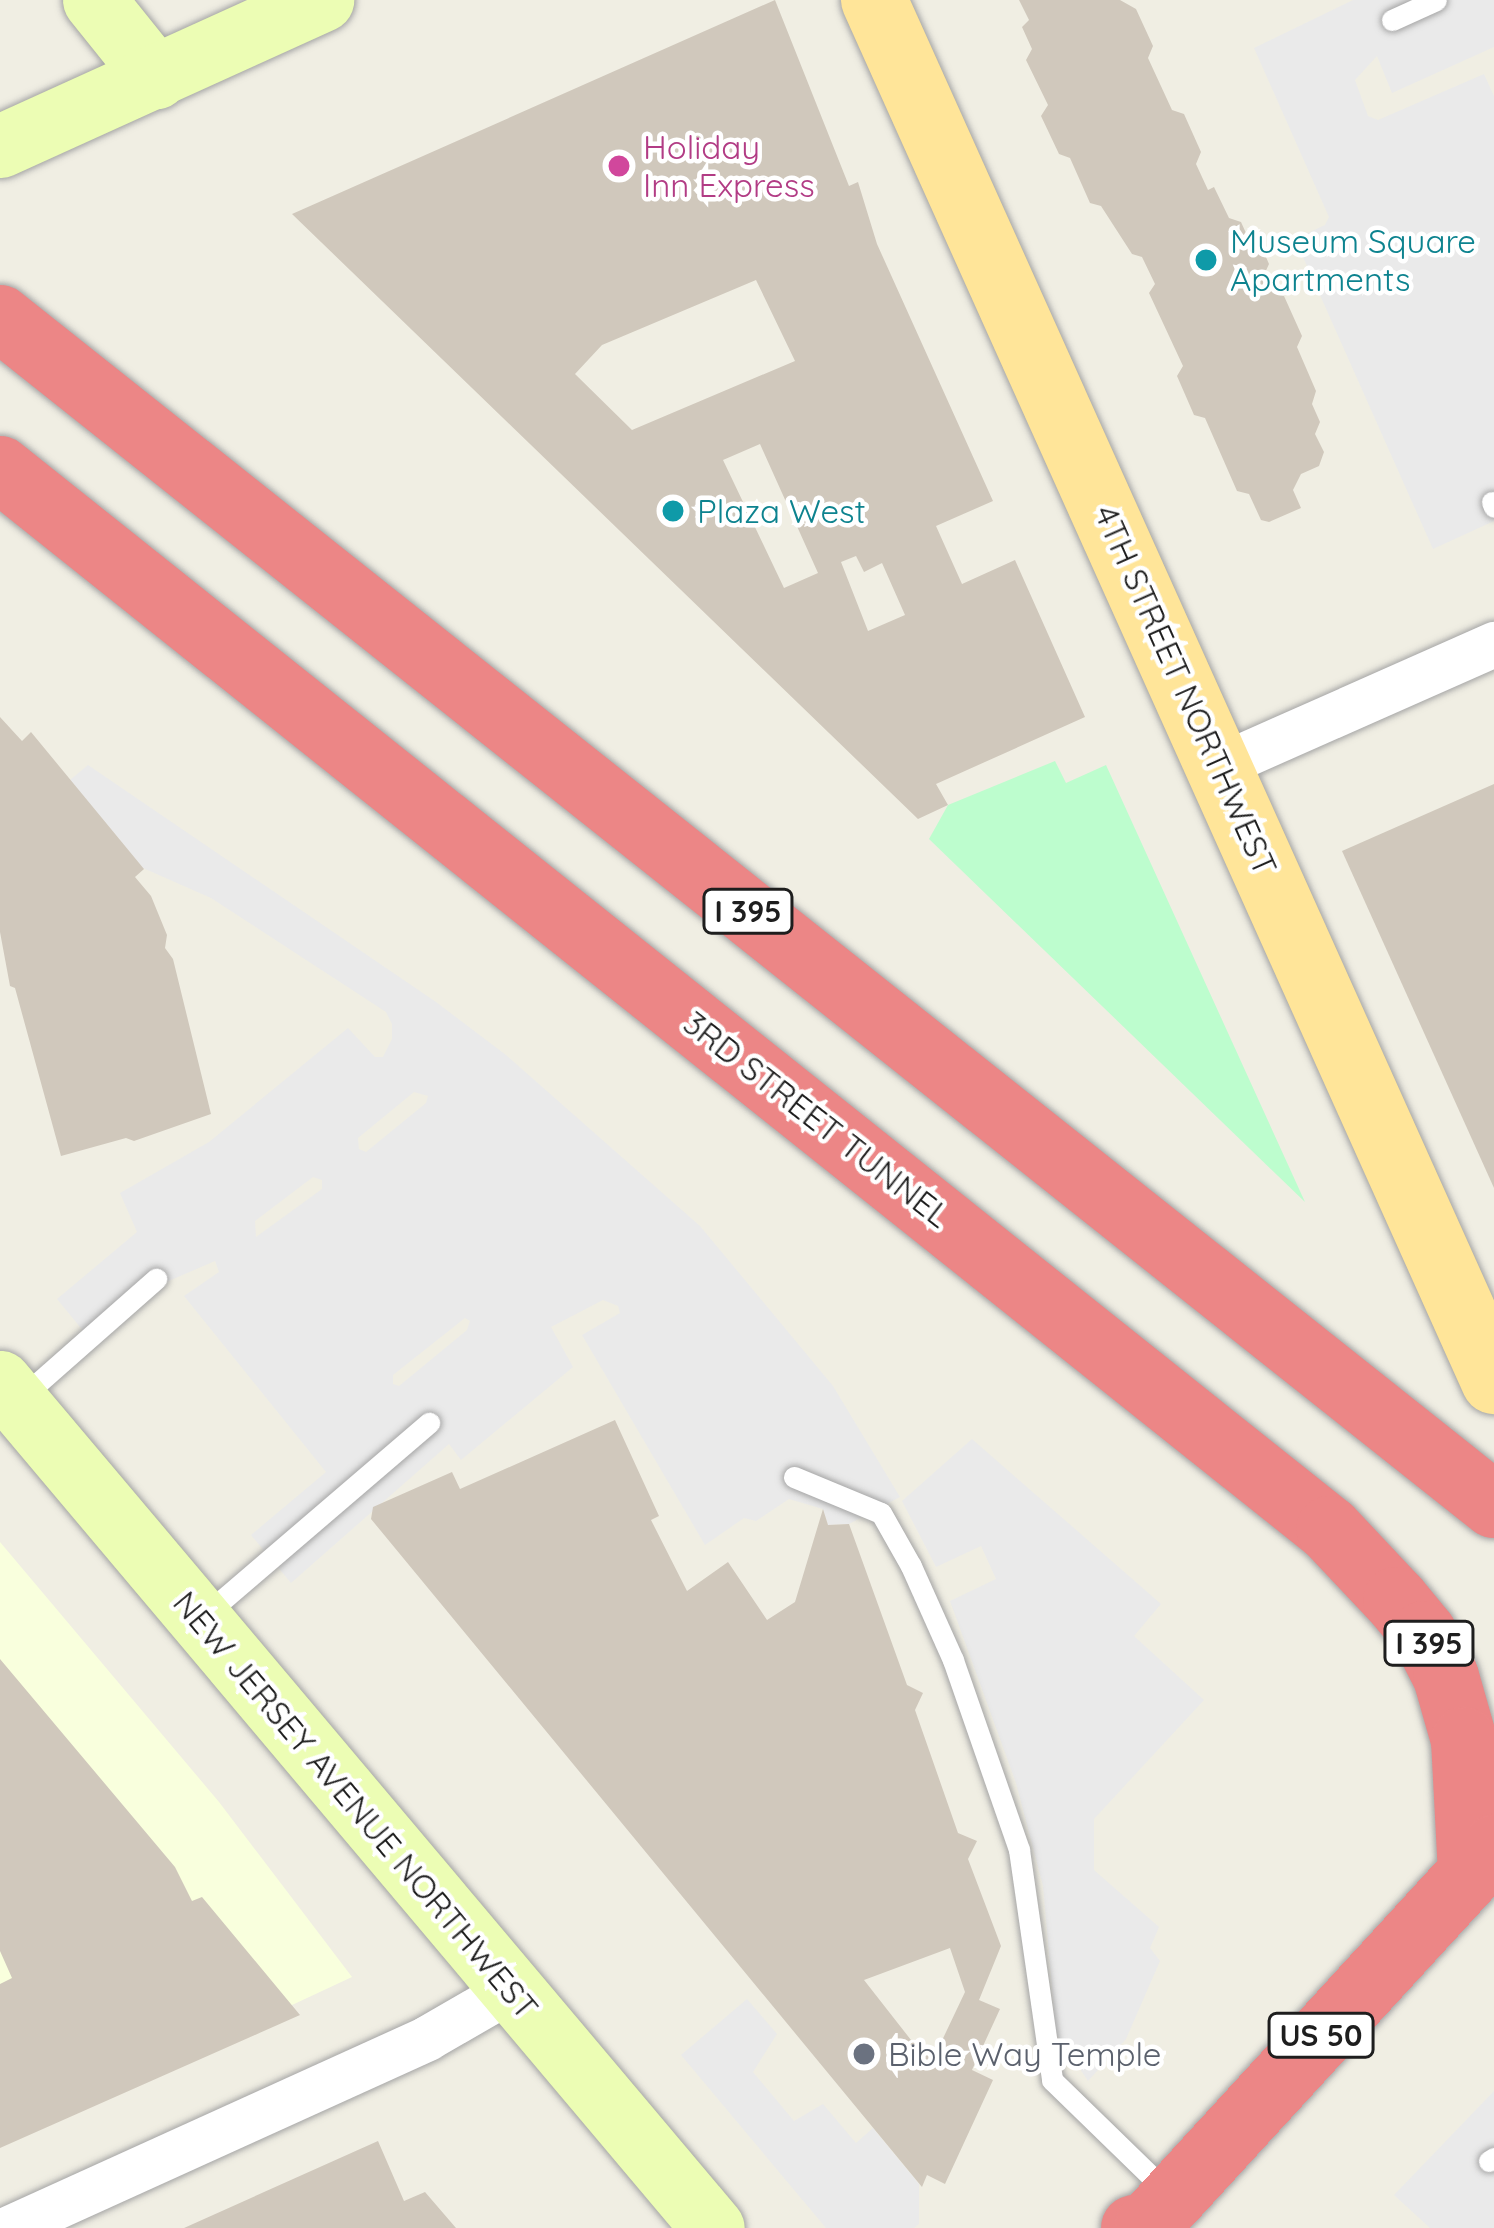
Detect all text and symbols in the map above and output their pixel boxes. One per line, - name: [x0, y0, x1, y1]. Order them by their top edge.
- place label: Holiday Inn Express: [643, 127, 815, 205]
- marker: Holiday Inn Express: [606, 153, 632, 179]
- place label: Museum Square Apartments: [1230, 221, 1476, 299]
- marker: Museum Square Apartments: [1193, 247, 1219, 273]
- place label: Plaza West: [697, 491, 866, 531]
- marker: Plaza West: [660, 498, 686, 524]
- street label: 4TH STREET NORTHWEST: [1086, 499, 1286, 881]
- road number: I 395: [700, 887, 796, 935]
- street label: 3RD STREET TUNNEL: [676, 1003, 958, 1235]
- street label: NEW JERSEY AVENUE NORTHWEST: [165, 1583, 547, 2027]
- road number: I 395: [1381, 1619, 1477, 1667]
- road number: US 50: [1267, 2011, 1375, 2059]
- place label: Bible Way Temple: [888, 2034, 1161, 2074]
- marker: Bible Way Temple: [851, 2041, 877, 2067]

